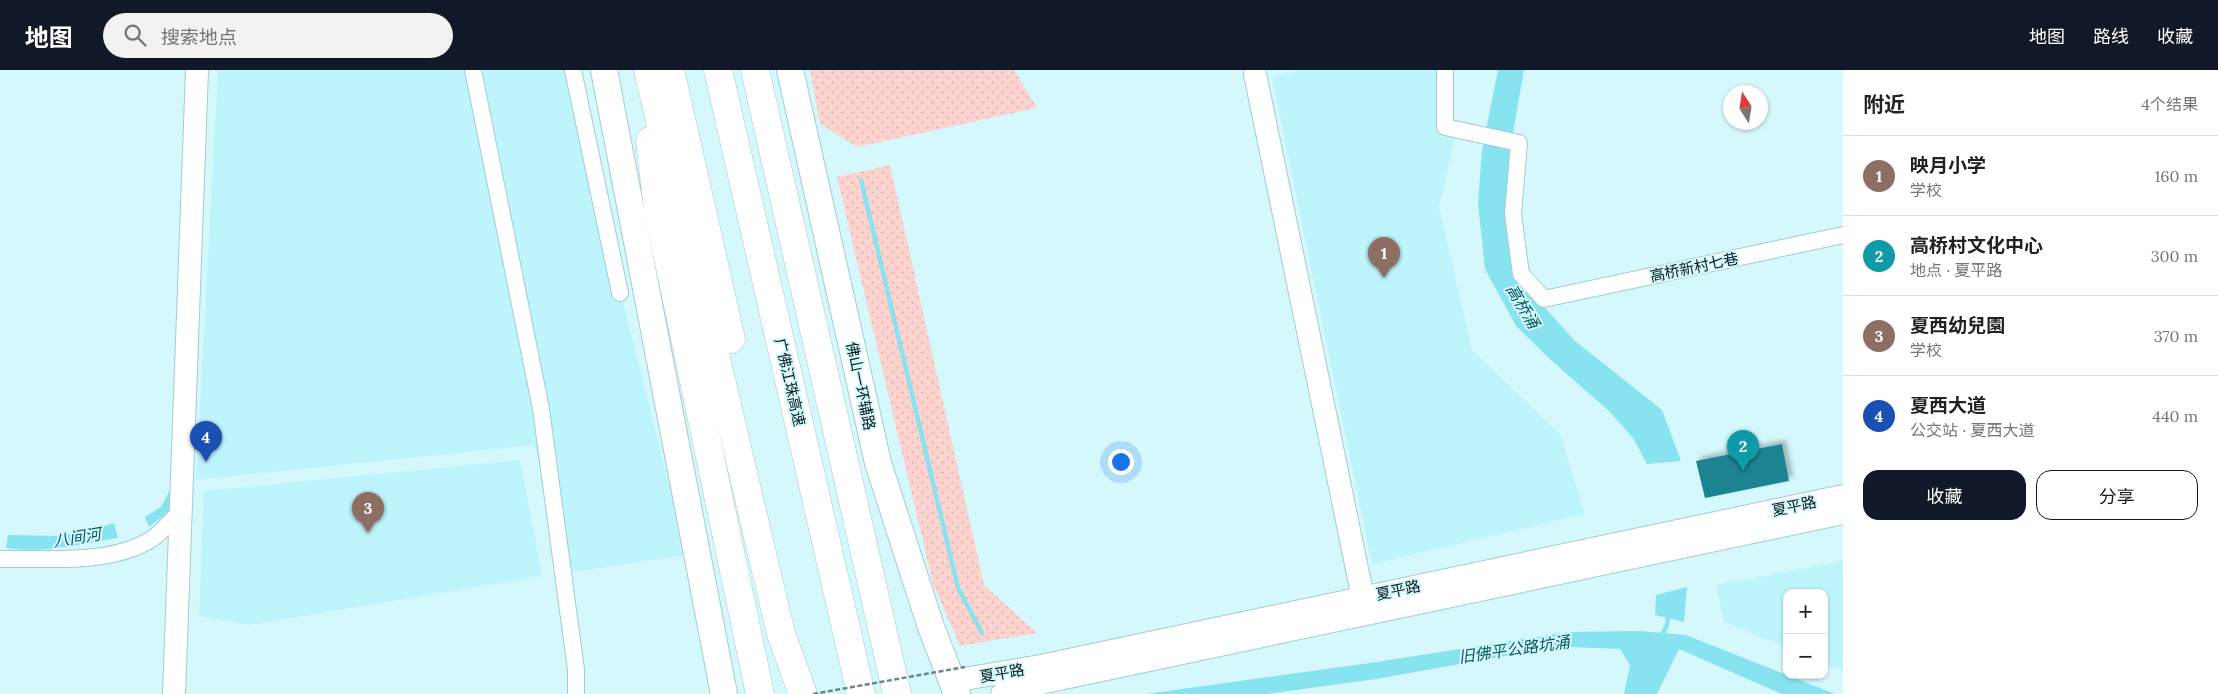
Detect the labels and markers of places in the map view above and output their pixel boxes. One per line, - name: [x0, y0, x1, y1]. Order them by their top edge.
- pin: 1: [1368, 237, 1400, 278]
- pin: 4: [190, 421, 222, 462]
- pin: 2: [1727, 430, 1759, 471]
- pin: 3: [352, 492, 384, 533]

